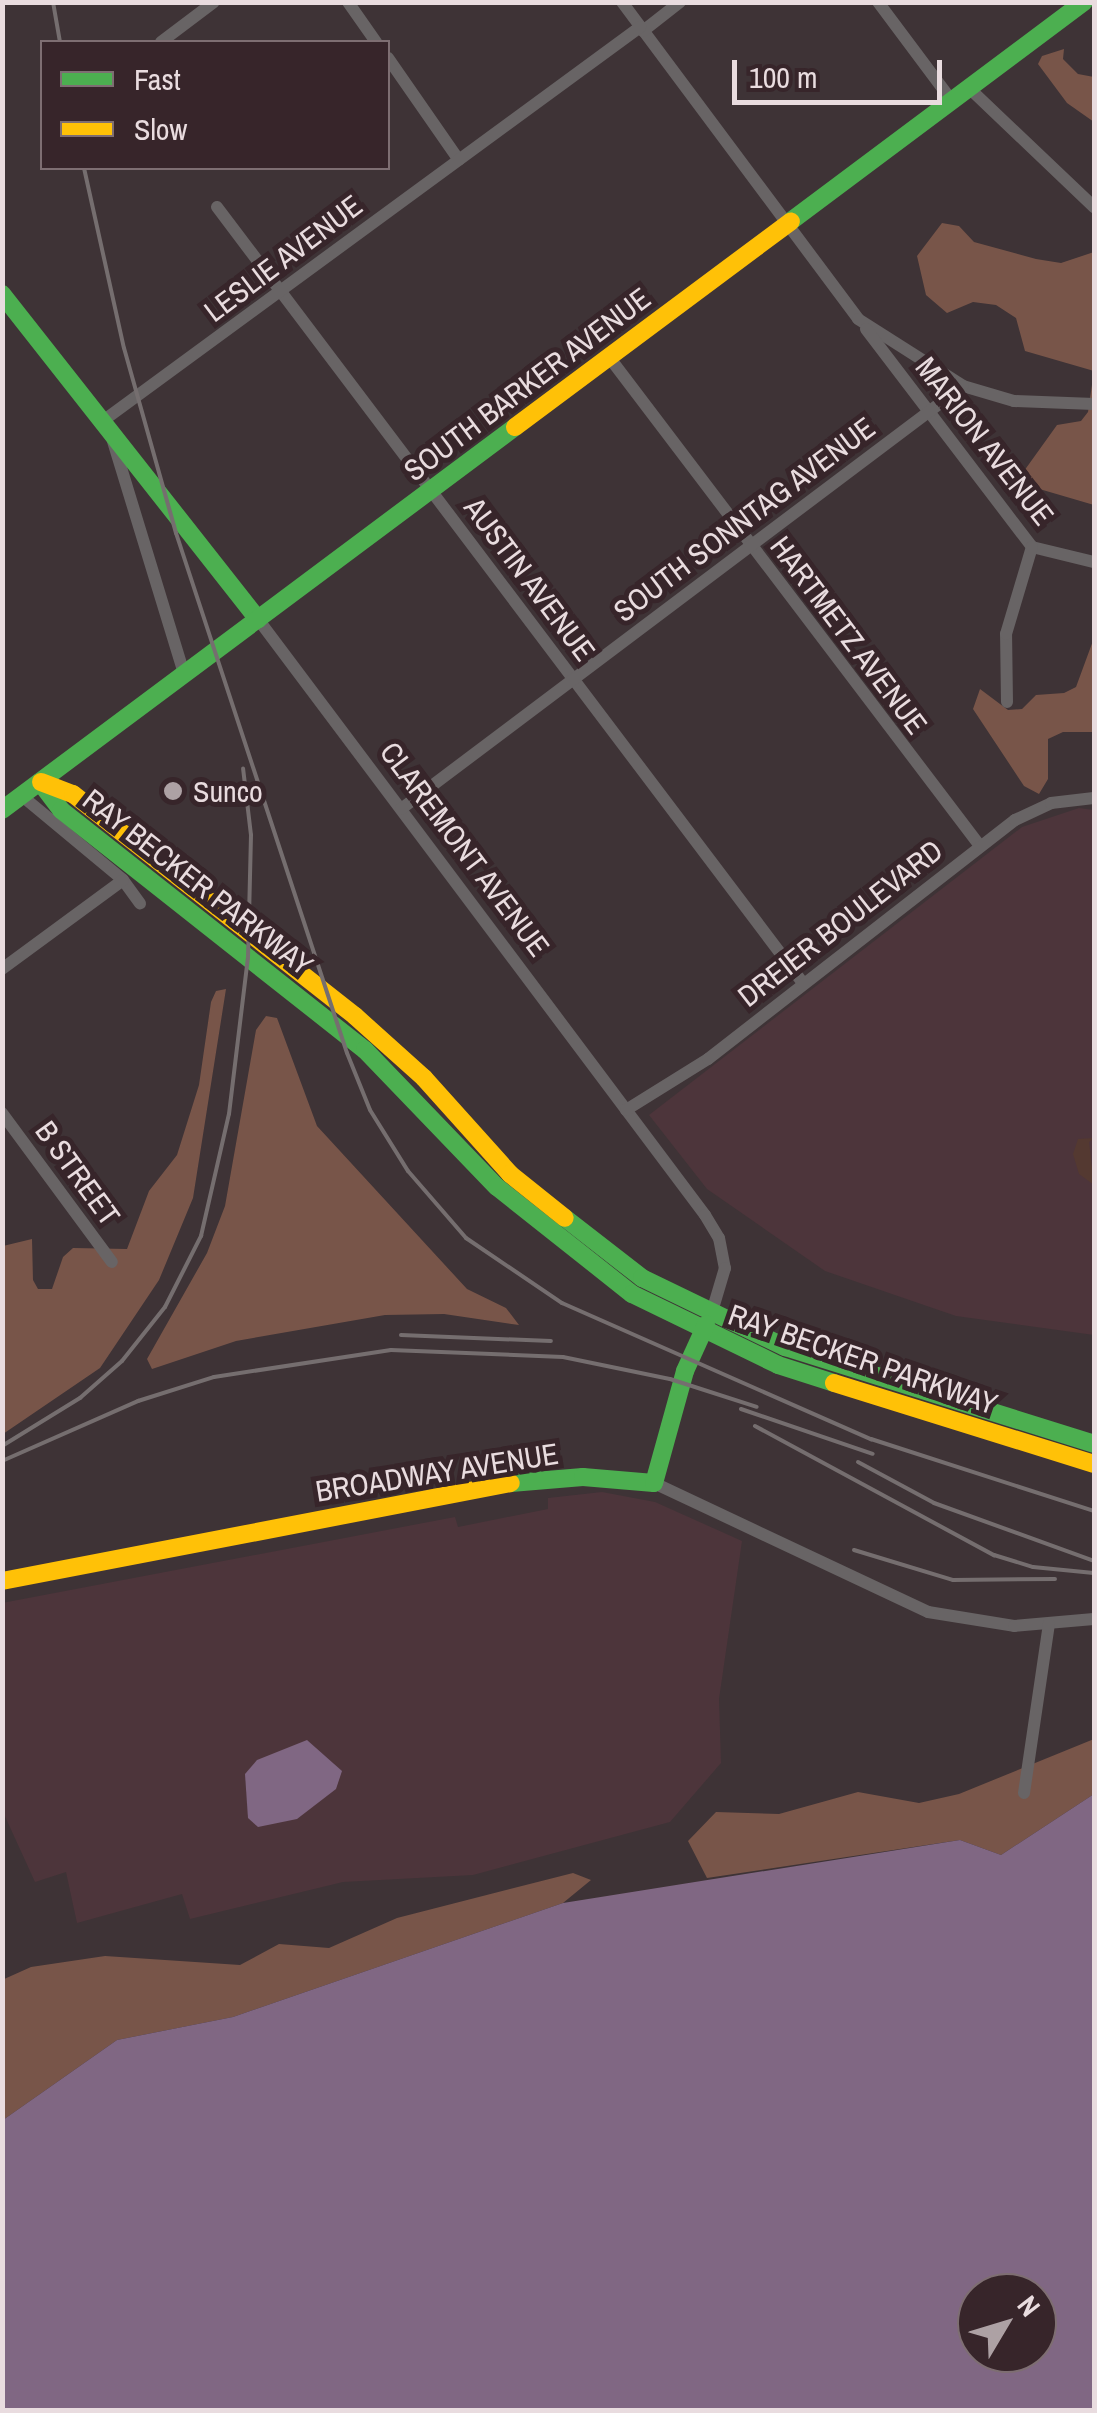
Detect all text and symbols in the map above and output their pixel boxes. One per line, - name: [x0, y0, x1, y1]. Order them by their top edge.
- legend: [40, 40, 390, 170]
- scale bar: [737, 40, 947, 102]
- text: 100 m: [749, 57, 817, 97]
- text: Fast: [134, 59, 181, 99]
- text: Slow: [134, 109, 187, 149]
- street label: LESLIE AVENUE: [196, 187, 370, 329]
- street label: SOUTH BARKER AVENUE: [396, 279, 658, 489]
- street label: MARION AVENUE: [908, 349, 1062, 533]
- street label: SOUTH SONNTAG AVENUE: [606, 409, 882, 629]
- street label: AUSTIN AVENUE: [457, 490, 603, 668]
- street label: HARTMETZ AVENUE: [762, 528, 936, 742]
- street label: CLAREMONT AVENUE: [372, 734, 558, 964]
- place label: Sunco: [193, 773, 263, 809]
- marker: Sunco: [162, 780, 184, 802]
- street label: RAY BECKER PARKWAY: [76, 781, 320, 983]
- street label: DREIER BOULEVARD: [731, 832, 949, 1014]
- street label: B STREET: [28, 1114, 128, 1232]
- street label: RAY BECKER PARKWAY: [724, 1296, 1002, 1422]
- street label: BROADWAY AVENUE: [312, 1435, 562, 1509]
- north arrow: [957, 2273, 1057, 2373]
- text: N: [1009, 2288, 1049, 2324]

